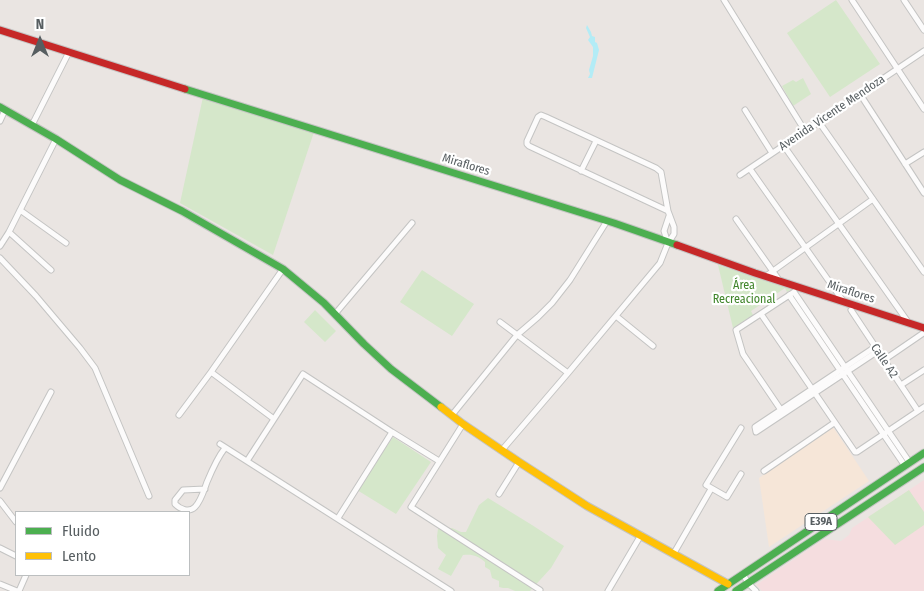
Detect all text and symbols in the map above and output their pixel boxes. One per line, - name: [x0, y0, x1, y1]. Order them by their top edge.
- north arrow: [15, 15, 65, 65]
- text: N: [36, 16, 44, 33]
- street label: Avenida Vicente Mendoza: [776, 72, 888, 154]
- street label: Miraflores: [440, 151, 492, 179]
- street label: Miraflores: [825, 278, 877, 306]
- park label: Área Recreacional: [713, 279, 775, 307]
- street label: Calle A2: [867, 341, 901, 381]
- legend: [15, 511, 190, 576]
- road number: E39A: [805, 514, 837, 530]
- text: Fluido: [62, 522, 100, 540]
- text: Lento: [62, 547, 96, 565]

